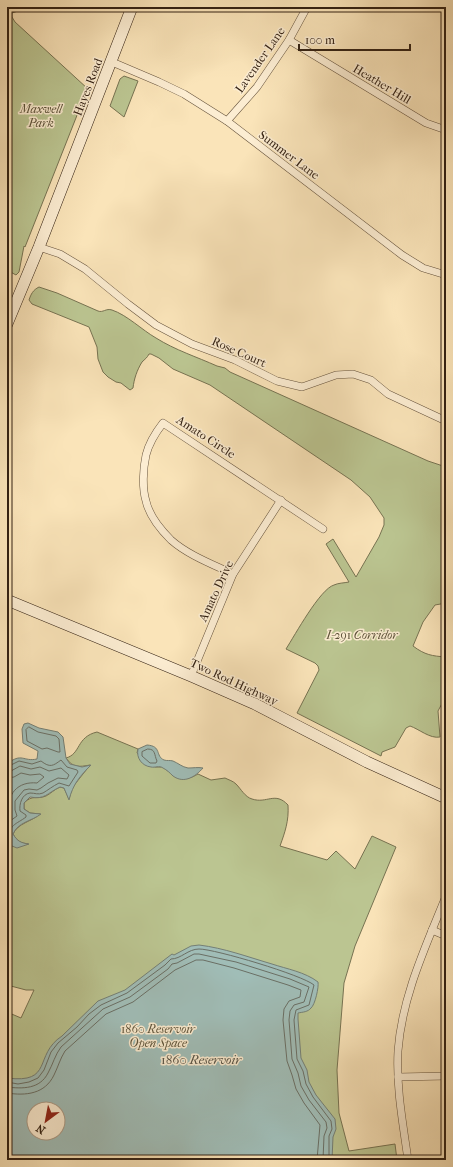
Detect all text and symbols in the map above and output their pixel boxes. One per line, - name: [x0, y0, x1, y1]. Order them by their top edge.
- street label: Lavender Lane: [232, 24, 288, 96]
- scale bar: [299, 26, 410, 52]
- text: 100 m: [305, 33, 335, 47]
- street label: Hayes Road: [71, 56, 106, 118]
- street label: Heather Hill: [350, 61, 414, 107]
- park label: Maxwell Park: [19, 102, 64, 130]
- street label: Summer Lane: [256, 128, 322, 182]
- street label: Rose Court: [210, 334, 269, 370]
- street label: Amato Circle: [173, 412, 238, 461]
- street label: Amato Drive: [195, 558, 236, 625]
- park label: I-291 Corridor: [325, 628, 399, 642]
- street label: Two Rod Highway: [188, 656, 281, 709]
- park label: 1860 Reservoir Open Space: [121, 1022, 197, 1050]
- water label: 1860 Reservoir: [161, 1052, 242, 1067]
- north arrow: [26, 1101, 66, 1141]
- text: N: [33, 1121, 48, 1137]

